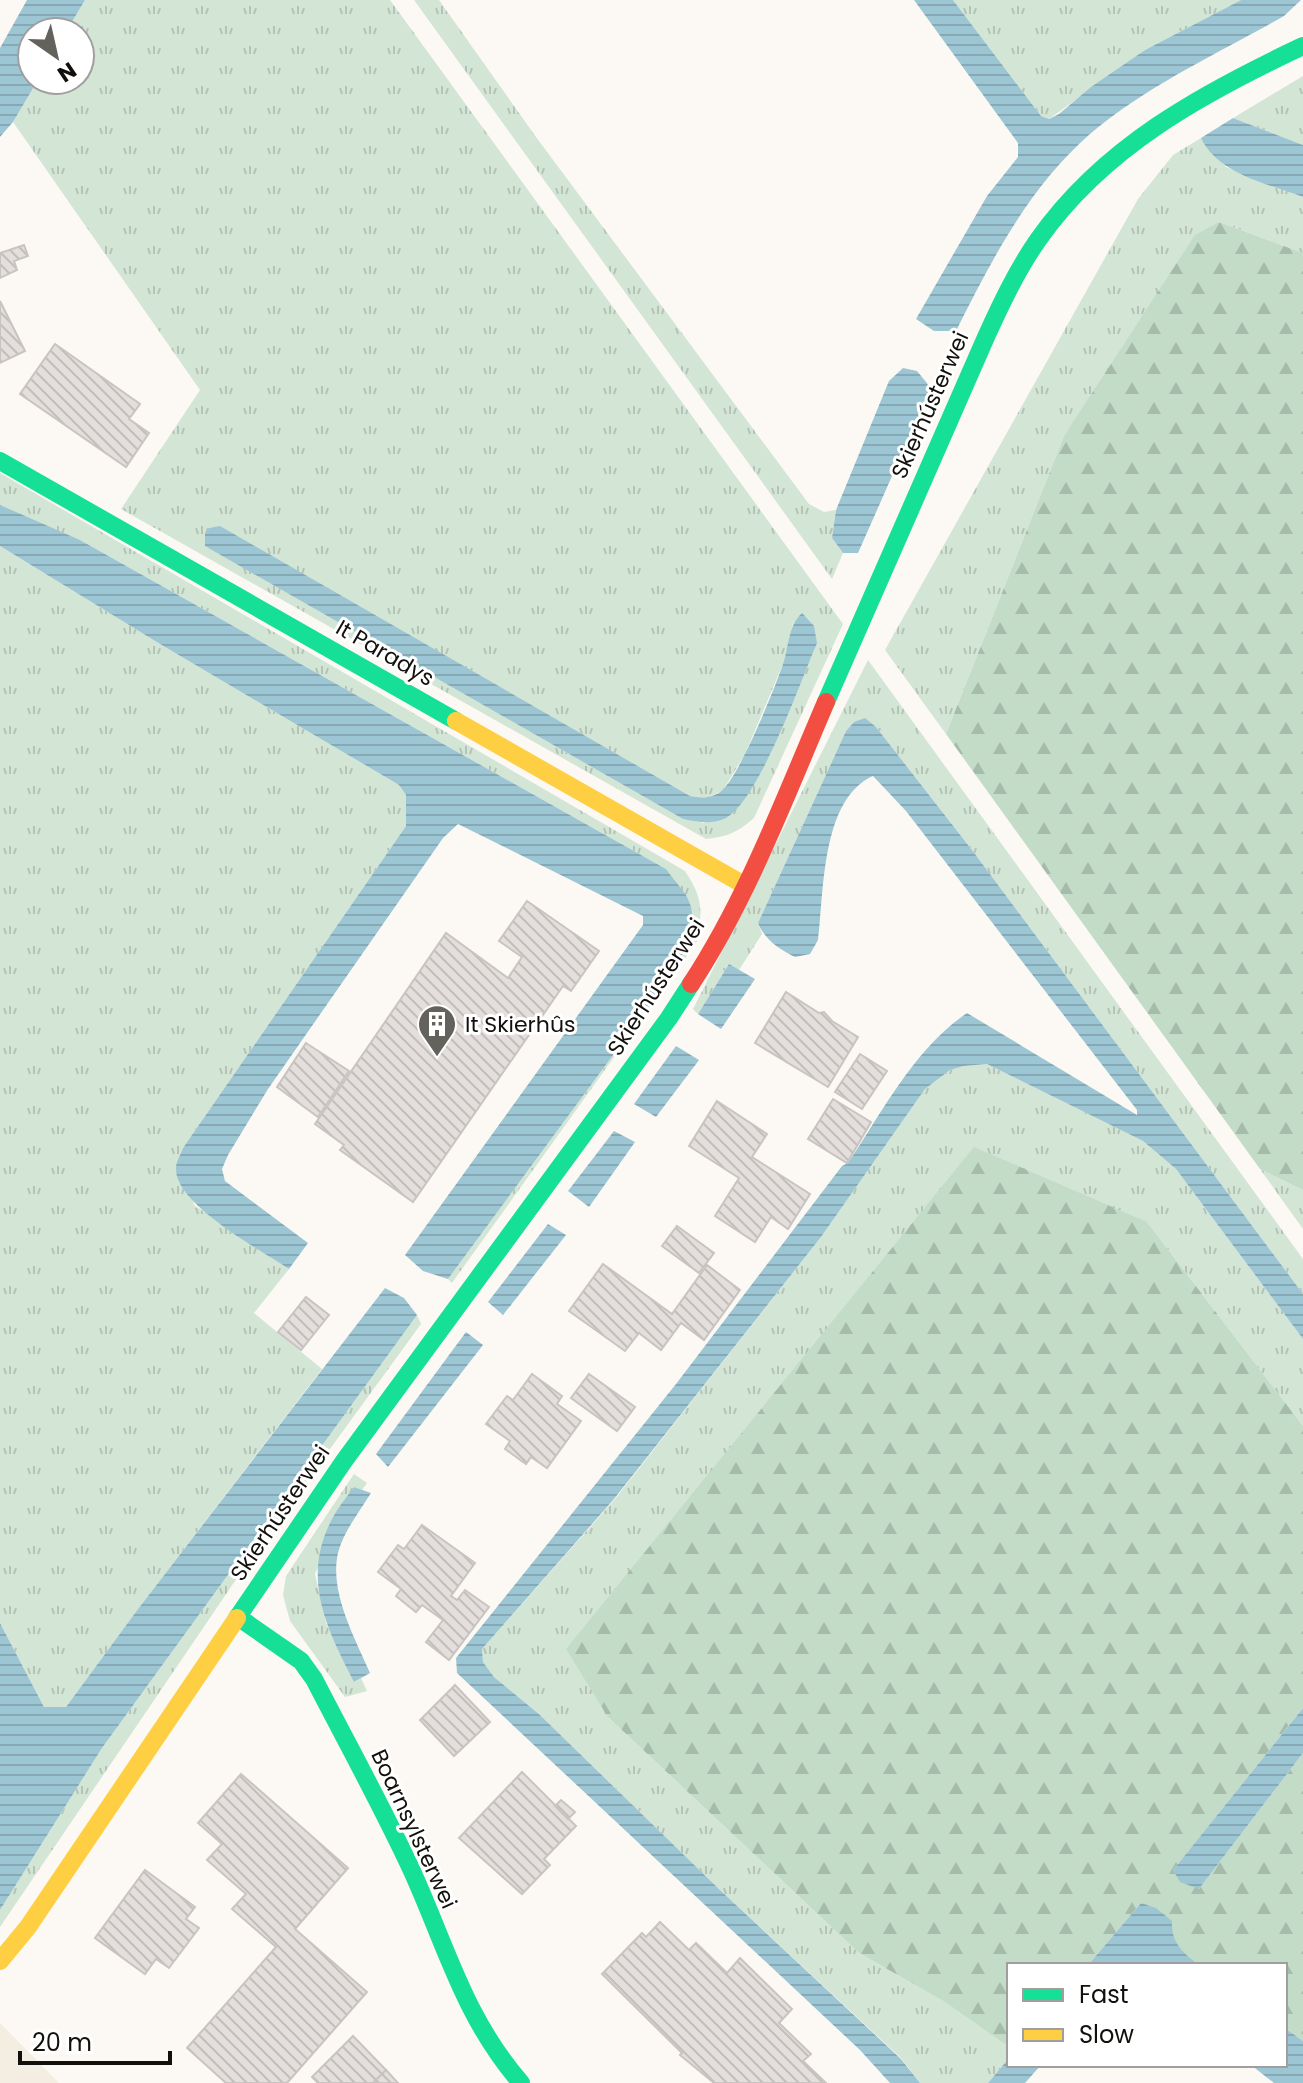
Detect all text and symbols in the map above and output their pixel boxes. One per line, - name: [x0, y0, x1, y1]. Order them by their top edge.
- north arrow: [16, 16, 96, 96]
- text: N: [51, 55, 82, 90]
- street label: Skierhústerwei: [884, 326, 976, 484]
- street label: It Paradys: [330, 612, 440, 694]
- street label: Skierhústerwei: [600, 912, 712, 1062]
- building icon: It Skierhûs: [416, 1003, 458, 1058]
- place label: It Skierhûs: [465, 1009, 575, 1040]
- street label: Skierhústerwei: [223, 1439, 337, 1587]
- street label: Boarnsylsterwei: [364, 1744, 464, 1914]
- legend: [1007, 1963, 1287, 2067]
- text: Fast: [1079, 1978, 1129, 2011]
- scale bar: [20, 2015, 170, 2065]
- text: Slow: [1079, 2018, 1134, 2051]
- text: 20 m: [32, 2026, 92, 2059]

